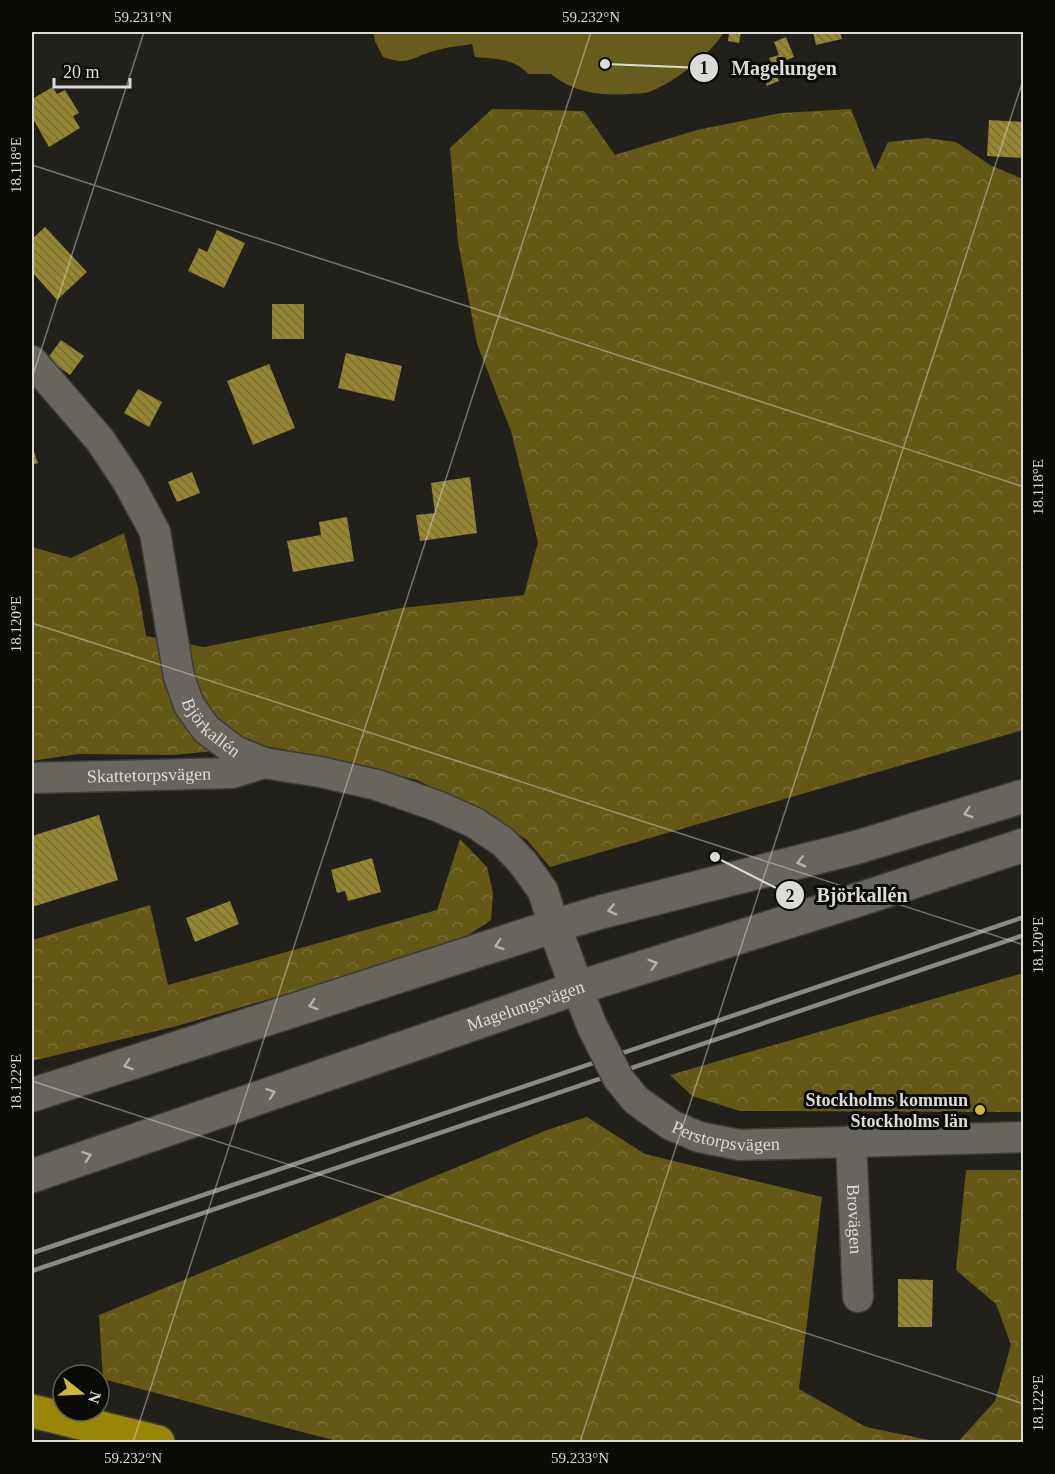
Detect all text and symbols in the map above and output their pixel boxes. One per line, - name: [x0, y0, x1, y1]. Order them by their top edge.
- text: 59.231°N: [114, 9, 172, 25]
- text: 59.232°N: [562, 9, 620, 25]
- callout: Magelungen: [689, 49, 849, 87]
- scale bar: [54, 51, 130, 89]
- text: Magelungen: [731, 57, 837, 80]
- text: 1: [700, 58, 709, 78]
- text: 20 m: [63, 62, 100, 82]
- text: 18.118°E: [8, 137, 24, 193]
- text: 18.118°E: [1030, 459, 1046, 515]
- text: 18.120°E: [8, 596, 24, 652]
- street label: Björkallén: [177, 696, 244, 761]
- street label: Skattetorpsvägen: [87, 764, 211, 787]
- one-way arrow: [963, 806, 974, 818]
- one-way arrow: [796, 854, 806, 867]
- callout: Björkallén: [775, 876, 920, 914]
- text: Björkallén: [816, 884, 908, 907]
- text: 2: [786, 886, 795, 906]
- one-way arrow: [607, 902, 617, 915]
- text: 18.120°E: [1030, 917, 1046, 973]
- one-way arrow: [494, 937, 505, 950]
- one-way arrow: [647, 959, 658, 971]
- street label: Magelungsvägen: [464, 976, 587, 1035]
- one-way arrow: [308, 998, 319, 1010]
- text: 18.122°E: [8, 1054, 24, 1110]
- one-way arrow: [123, 1058, 134, 1070]
- one-way arrow: [265, 1088, 276, 1100]
- place label: Stockholms kommun Stockholms län: [805, 1090, 968, 1131]
- marker: Stockholms kommun Stockholms län: [973, 1103, 987, 1117]
- street label: Perstorpsvägen: [669, 1117, 780, 1155]
- one-way arrow: [81, 1151, 92, 1164]
- street label: Brovägen: [843, 1184, 866, 1254]
- north arrow: [51, 1363, 111, 1423]
- text: 18.122°E: [1030, 1375, 1046, 1431]
- text: N: [85, 1389, 105, 1406]
- text: 59.232°N: [104, 1450, 162, 1466]
- text: 59.233°N: [551, 1450, 609, 1466]

